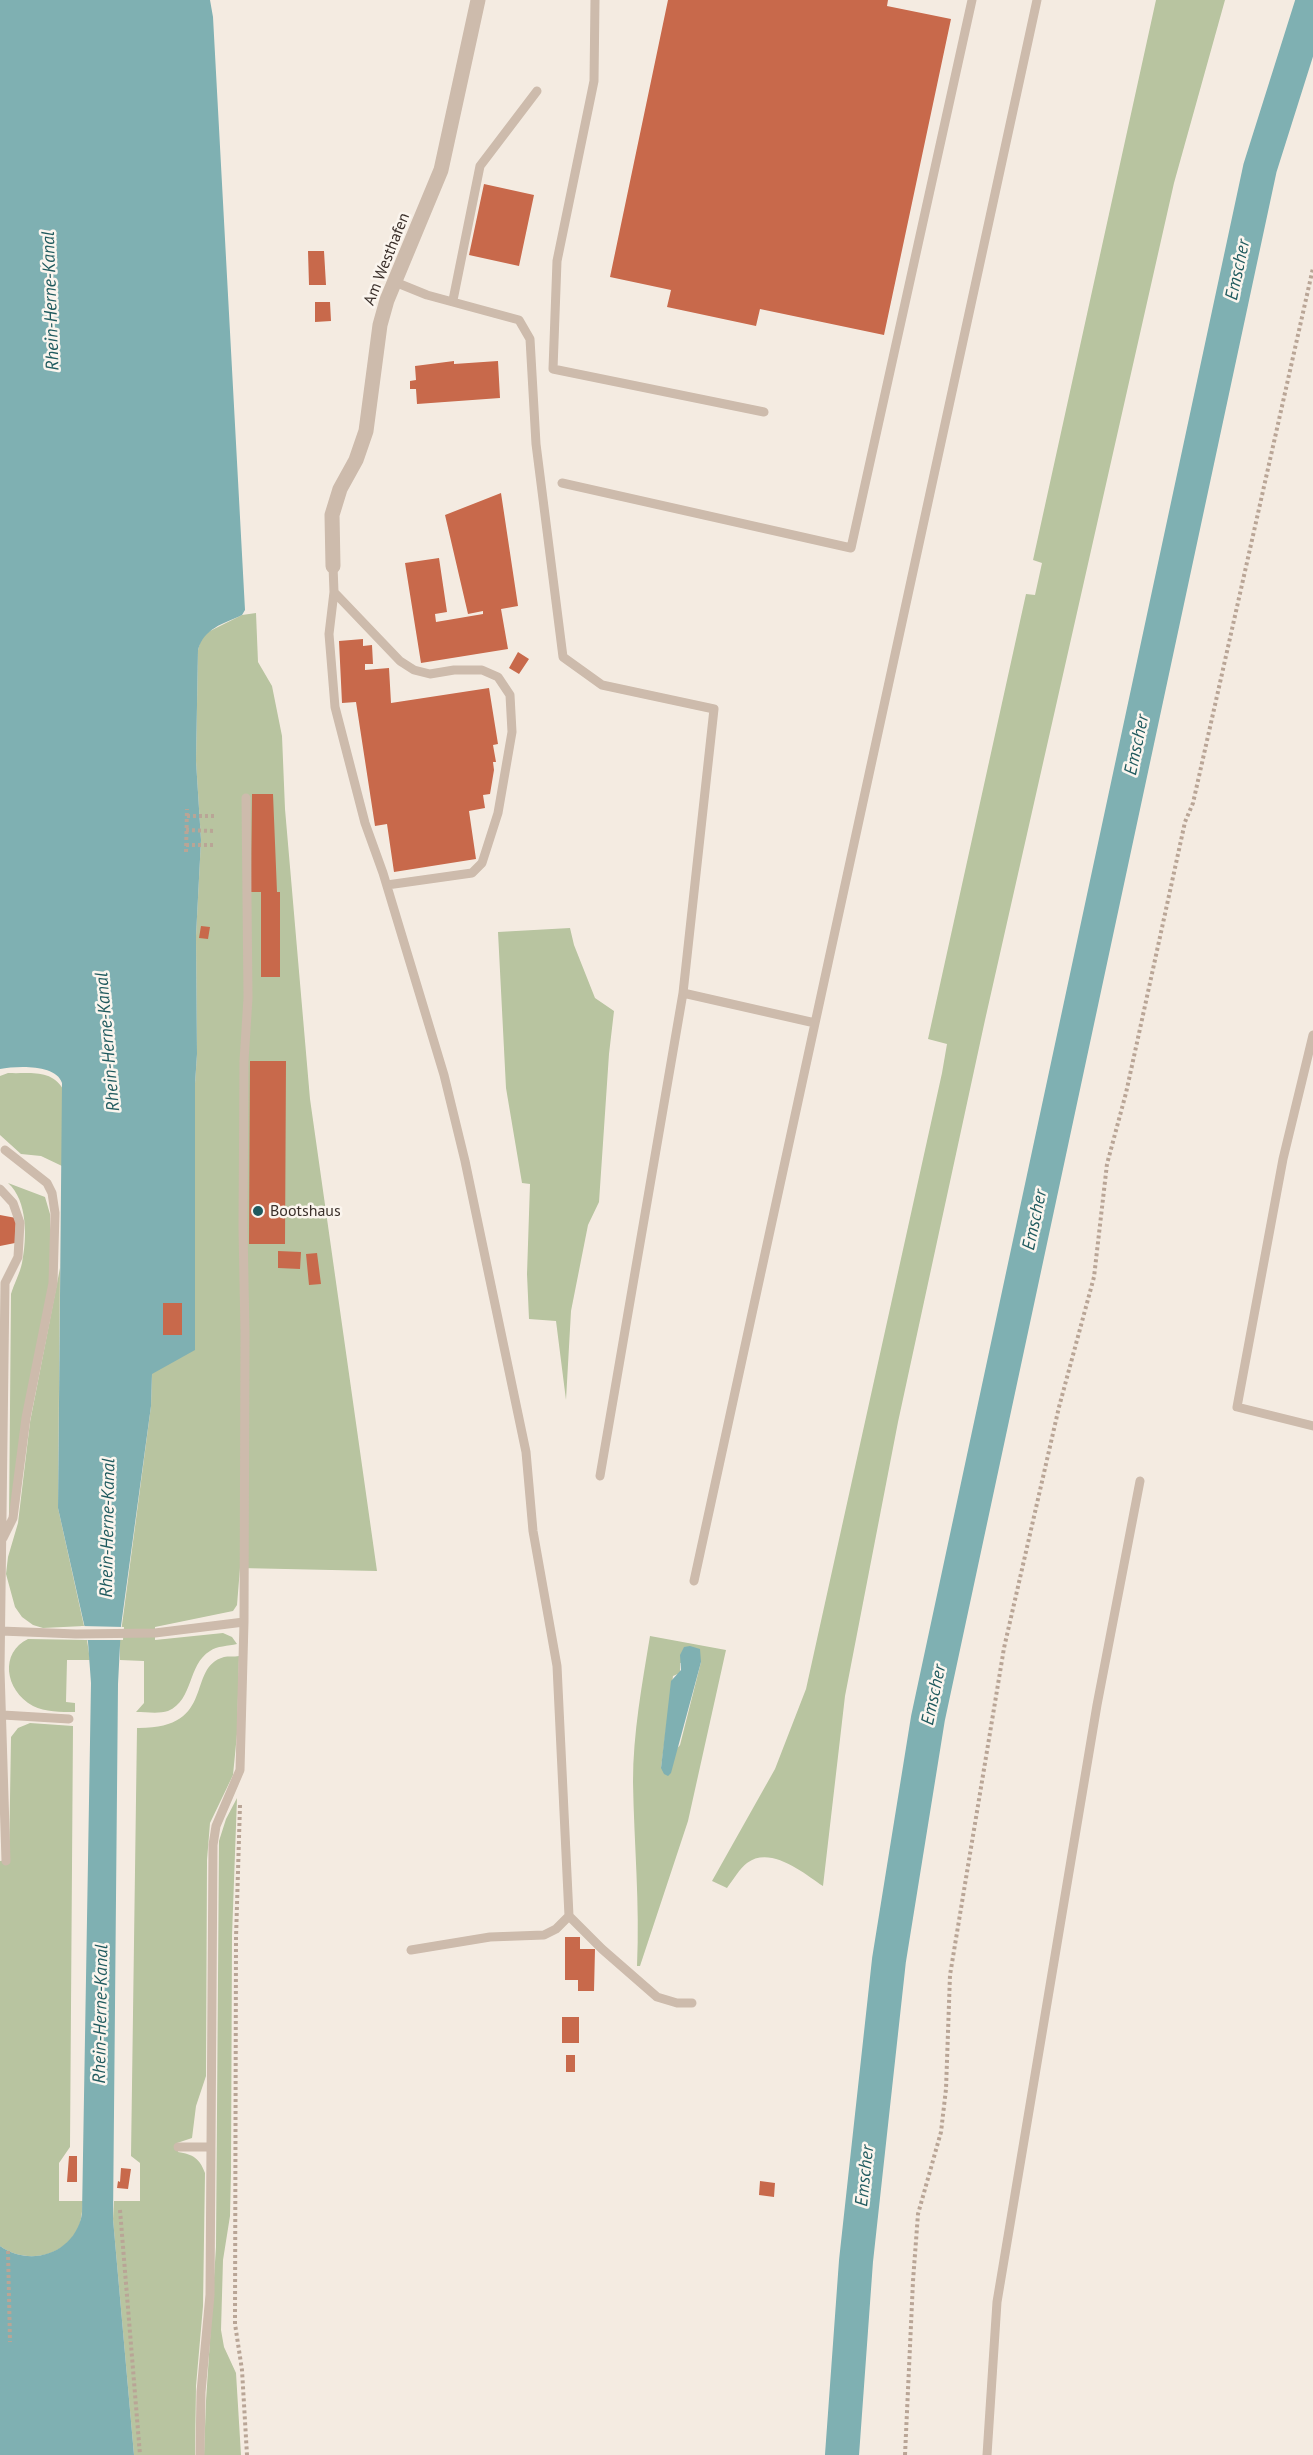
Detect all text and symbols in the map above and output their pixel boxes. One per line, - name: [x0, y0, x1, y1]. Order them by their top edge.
- street label: Am Westhafen: [360, 210, 414, 308]
- water label: Rhein-Herne-Kanal: [38, 231, 64, 371]
- water label: Emscher: [1221, 238, 1255, 302]
- water label: Emscher: [1120, 713, 1154, 777]
- water label: Rhein-Herne-Kanal: [91, 972, 125, 1112]
- water label: Emscher: [1018, 1188, 1052, 1252]
- place label: Bootshaus: [270, 1201, 341, 1221]
- marker: Bootshaus: [251, 1204, 265, 1218]
- water label: Rhein-Herne-Kanal: [96, 1458, 120, 1598]
- water label: Emscher: [917, 1663, 951, 1727]
- water label: Rhein-Herne-Kanal: [89, 1944, 113, 2084]
- water label: Emscher: [851, 2144, 879, 2208]

